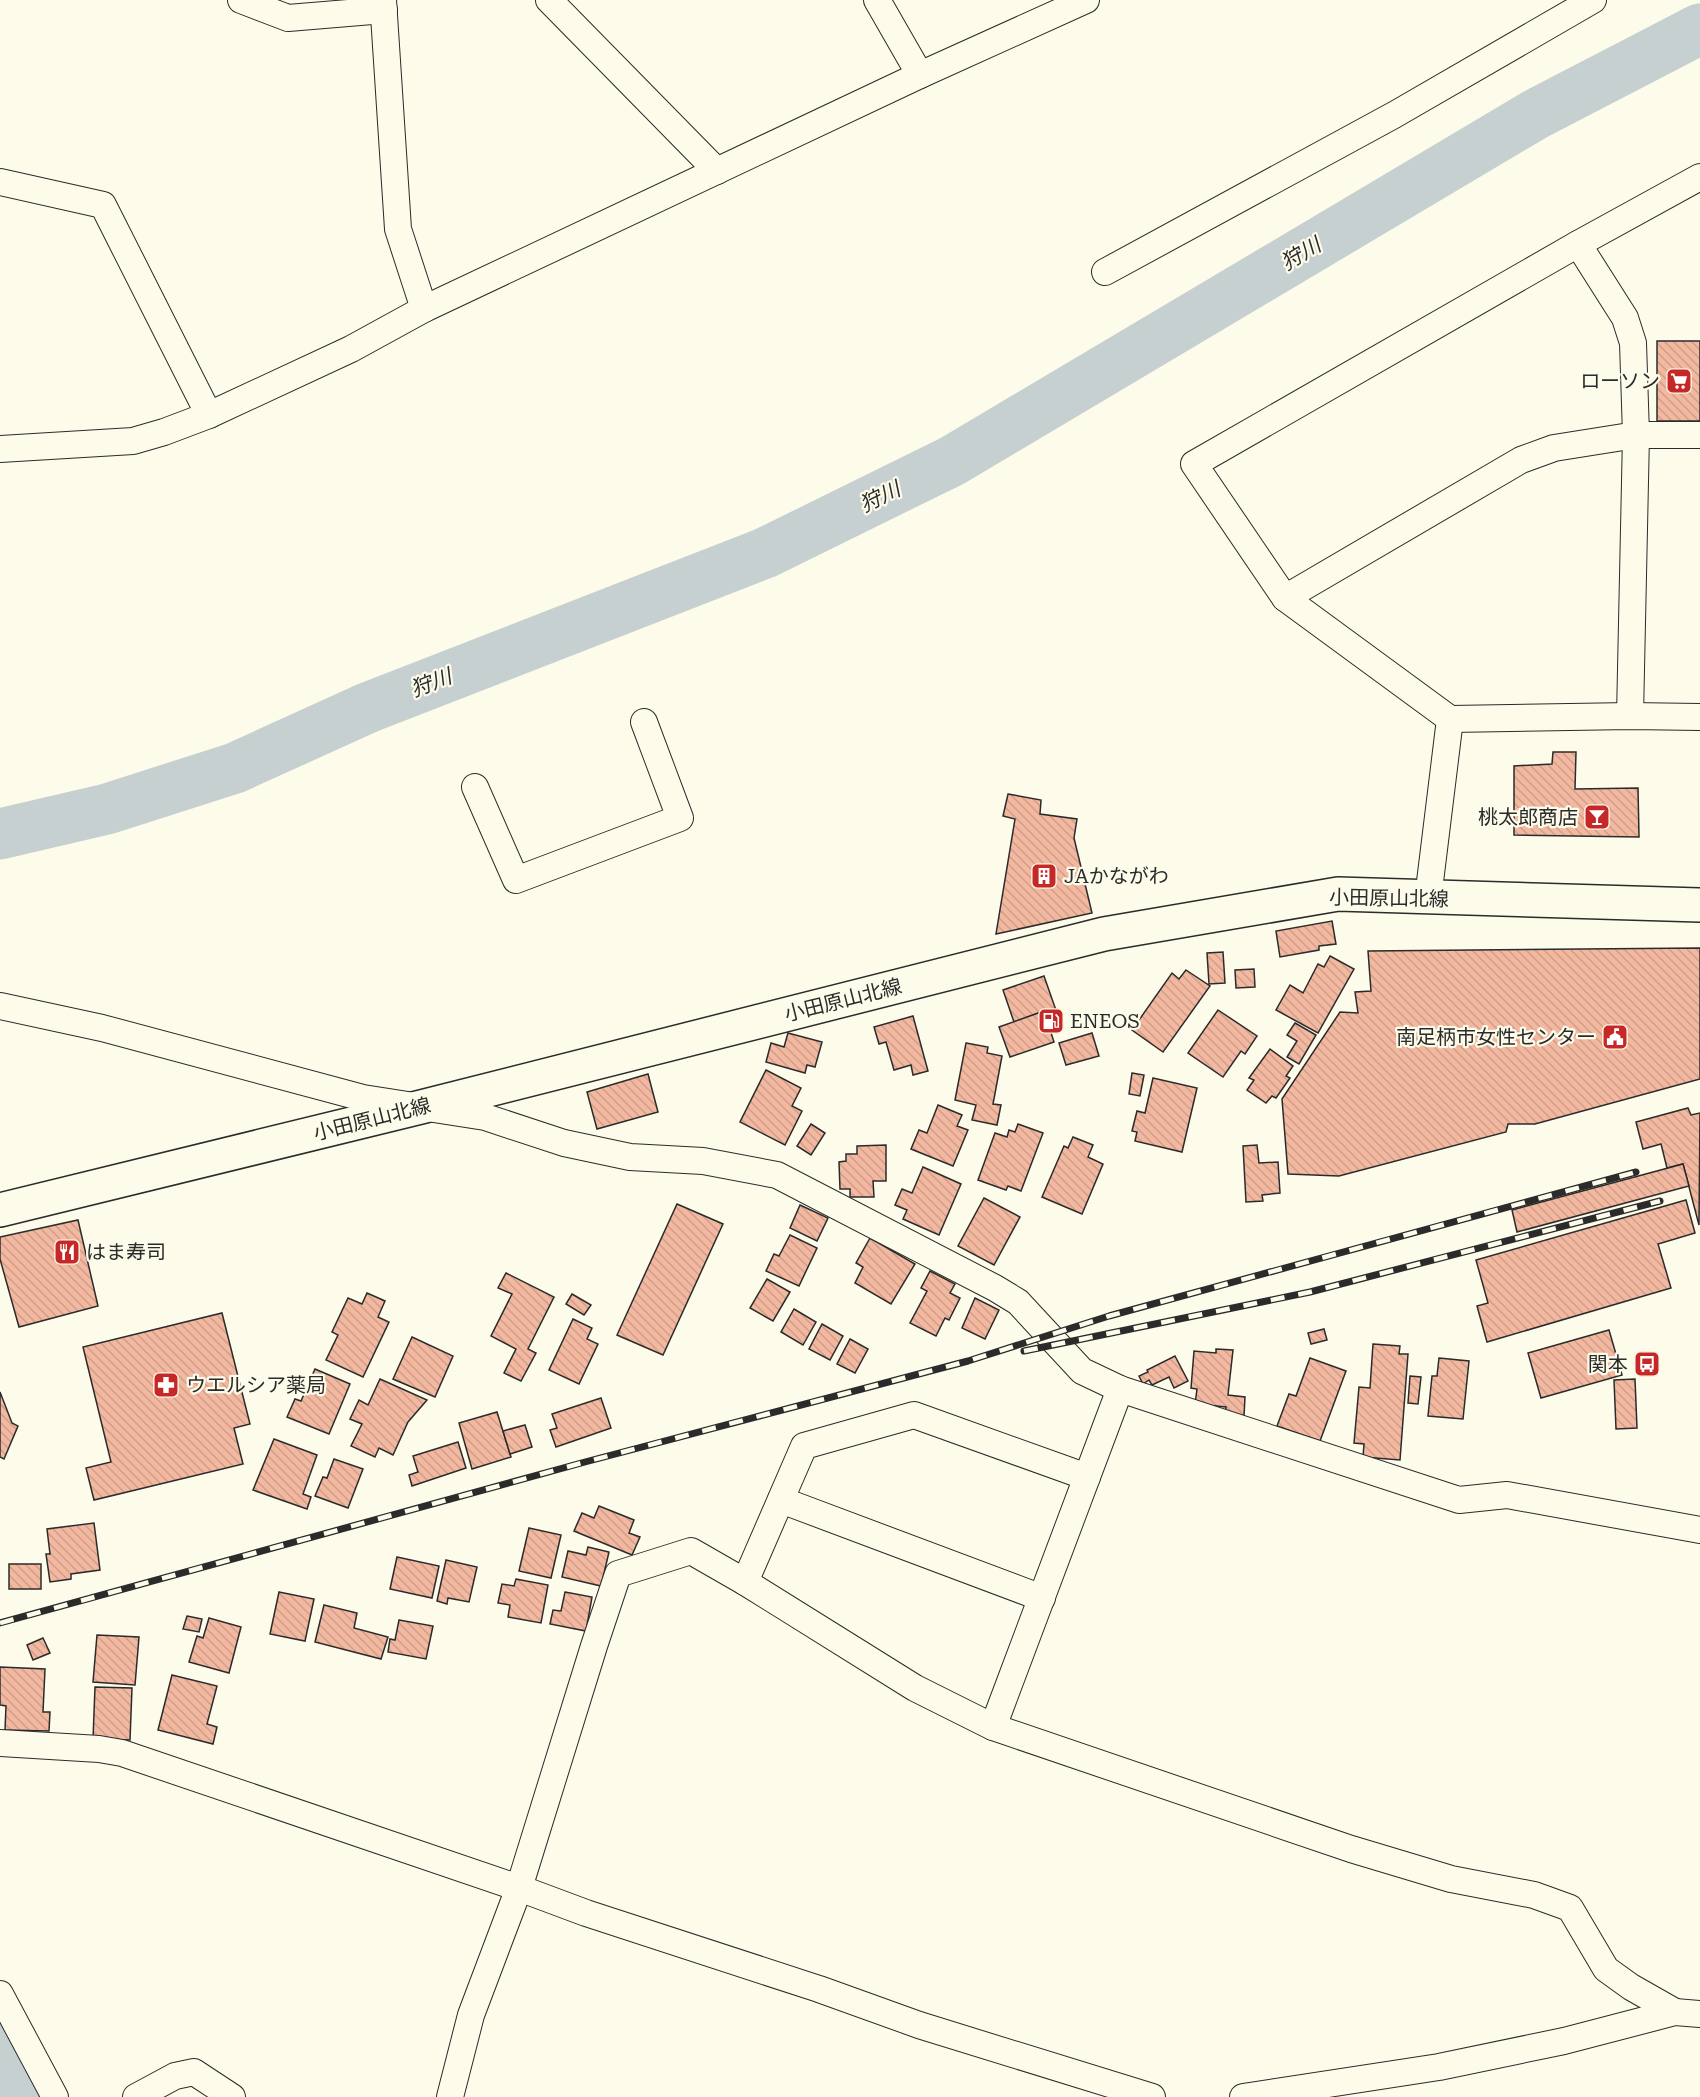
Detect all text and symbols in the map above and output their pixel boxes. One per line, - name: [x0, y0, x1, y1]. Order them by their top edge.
- water label: 狩川: [1277, 232, 1327, 275]
- supermarket icon: ローソン: [1664, 366, 1694, 396]
- place label: ローソン: [1580, 369, 1660, 393]
- water label: 狩川: [856, 476, 906, 517]
- water label: 狩川: [407, 664, 457, 702]
- bar icon: 桃太郎商店: [1582, 802, 1612, 832]
- place label: 桃太郎商店: [1478, 805, 1578, 829]
- building icon: JAかながわ: [1029, 861, 1059, 891]
- place label: JAかながわ: [1064, 864, 1169, 888]
- street label: 小田原山北線: [1329, 885, 1449, 911]
- street label: 小田原山北線: [782, 974, 904, 1026]
- fuel station icon: ENEOS: [1036, 1006, 1066, 1036]
- place label: ENEOS: [1070, 1009, 1140, 1033]
- public building icon: 南足柄市女性センター: [1600, 1022, 1630, 1052]
- place label: 南足柄市女性センター: [1396, 1025, 1596, 1049]
- street label: 小田原山北線: [311, 1093, 433, 1145]
- restaurant icon: はま寿司: [52, 1237, 82, 1267]
- place label: はま寿司: [86, 1240, 166, 1264]
- bus stop icon: 関本: [1632, 1349, 1662, 1379]
- place label: 関本: [1588, 1352, 1628, 1376]
- pharmacy icon: ウエルシア薬局: [151, 1370, 181, 1400]
- place label: ウエルシア薬局: [186, 1373, 326, 1397]

